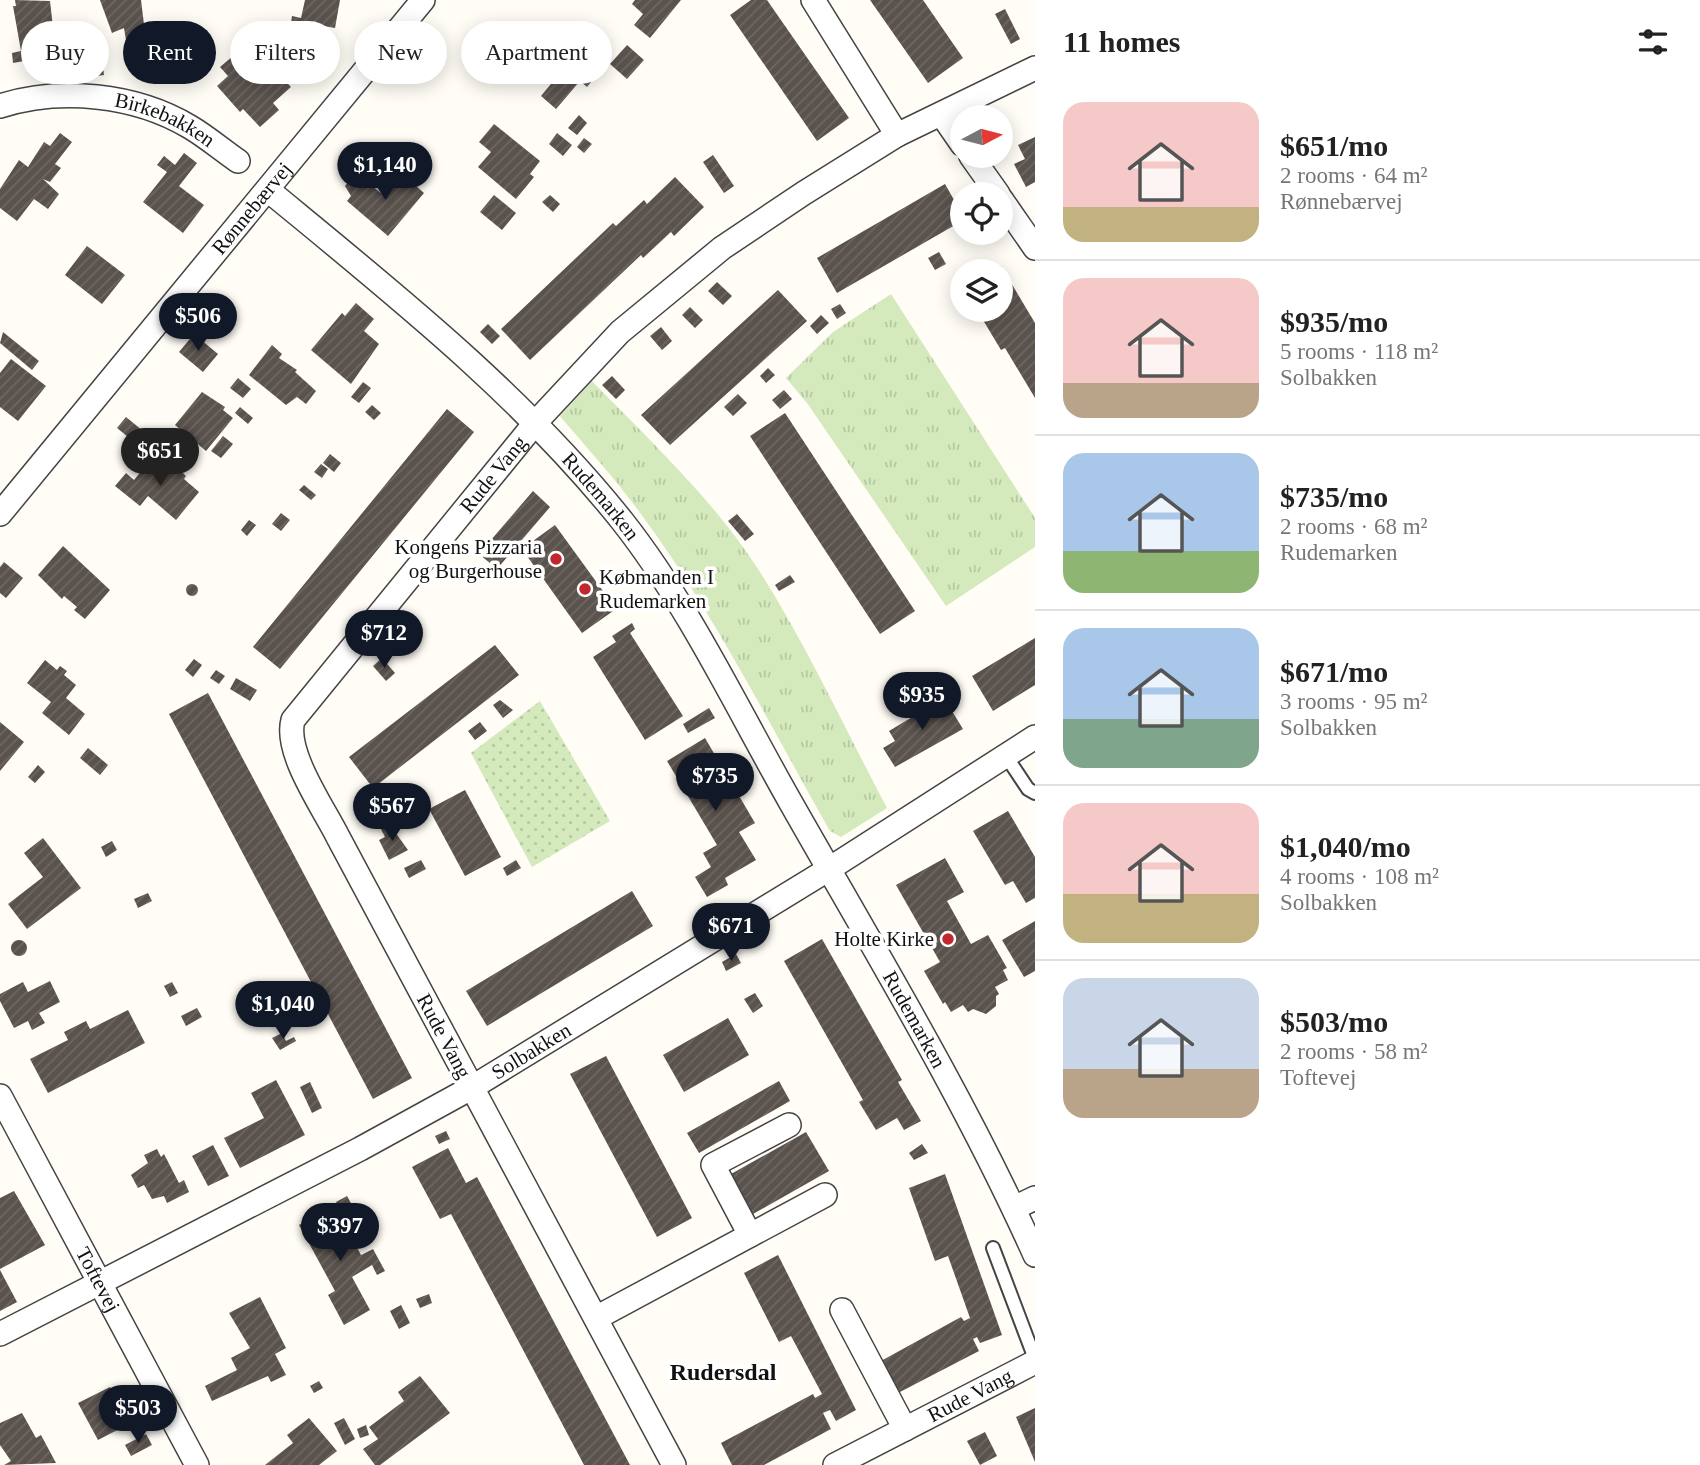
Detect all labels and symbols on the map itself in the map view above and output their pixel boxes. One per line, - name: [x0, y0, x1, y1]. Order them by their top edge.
- street label: Birkebakken: [113, 88, 220, 152]
- north arrow: [950, 105, 1013, 168]
- pin: $1,140: [328, 142, 442, 202]
- street label: Rønnebærvej: [207, 157, 296, 259]
- pin: $506: [157, 294, 239, 353]
- pin: $651: [119, 428, 201, 488]
- street label: Rude Vang: [455, 431, 532, 518]
- street label: Rudemarken: [557, 447, 645, 545]
- place label: Kongens Pizzaria og Burgerhouse: [394, 535, 543, 583]
- marker: Kongens Pizzaria og Burgerhouse: [548, 551, 564, 567]
- place label: Købmanden I Rudemarken: [599, 565, 714, 613]
- marker: Købmanden I Rudemarken: [577, 581, 593, 597]
- pin: $712: [343, 610, 425, 670]
- pin: $935: [881, 672, 963, 732]
- pin: $735: [674, 754, 756, 813]
- pin: $567: [351, 784, 433, 843]
- pin: $671: [690, 904, 772, 963]
- place label: Holte Kirke: [834, 927, 934, 951]
- marker: Holte Kirke: [940, 931, 956, 947]
- street label: Rudemarken: [878, 967, 951, 1073]
- pin: $1,040: [226, 982, 340, 1041]
- street label: Rude Vang: [412, 990, 477, 1083]
- street label: Solbakken: [487, 1018, 576, 1085]
- pin: $397: [299, 1204, 381, 1263]
- street label: Toftevej: [71, 1243, 125, 1316]
- district label: Rudersdal: [670, 1359, 777, 1385]
- street label: Rude Vang: [924, 1363, 1017, 1427]
- pin: $503: [97, 1386, 179, 1445]

